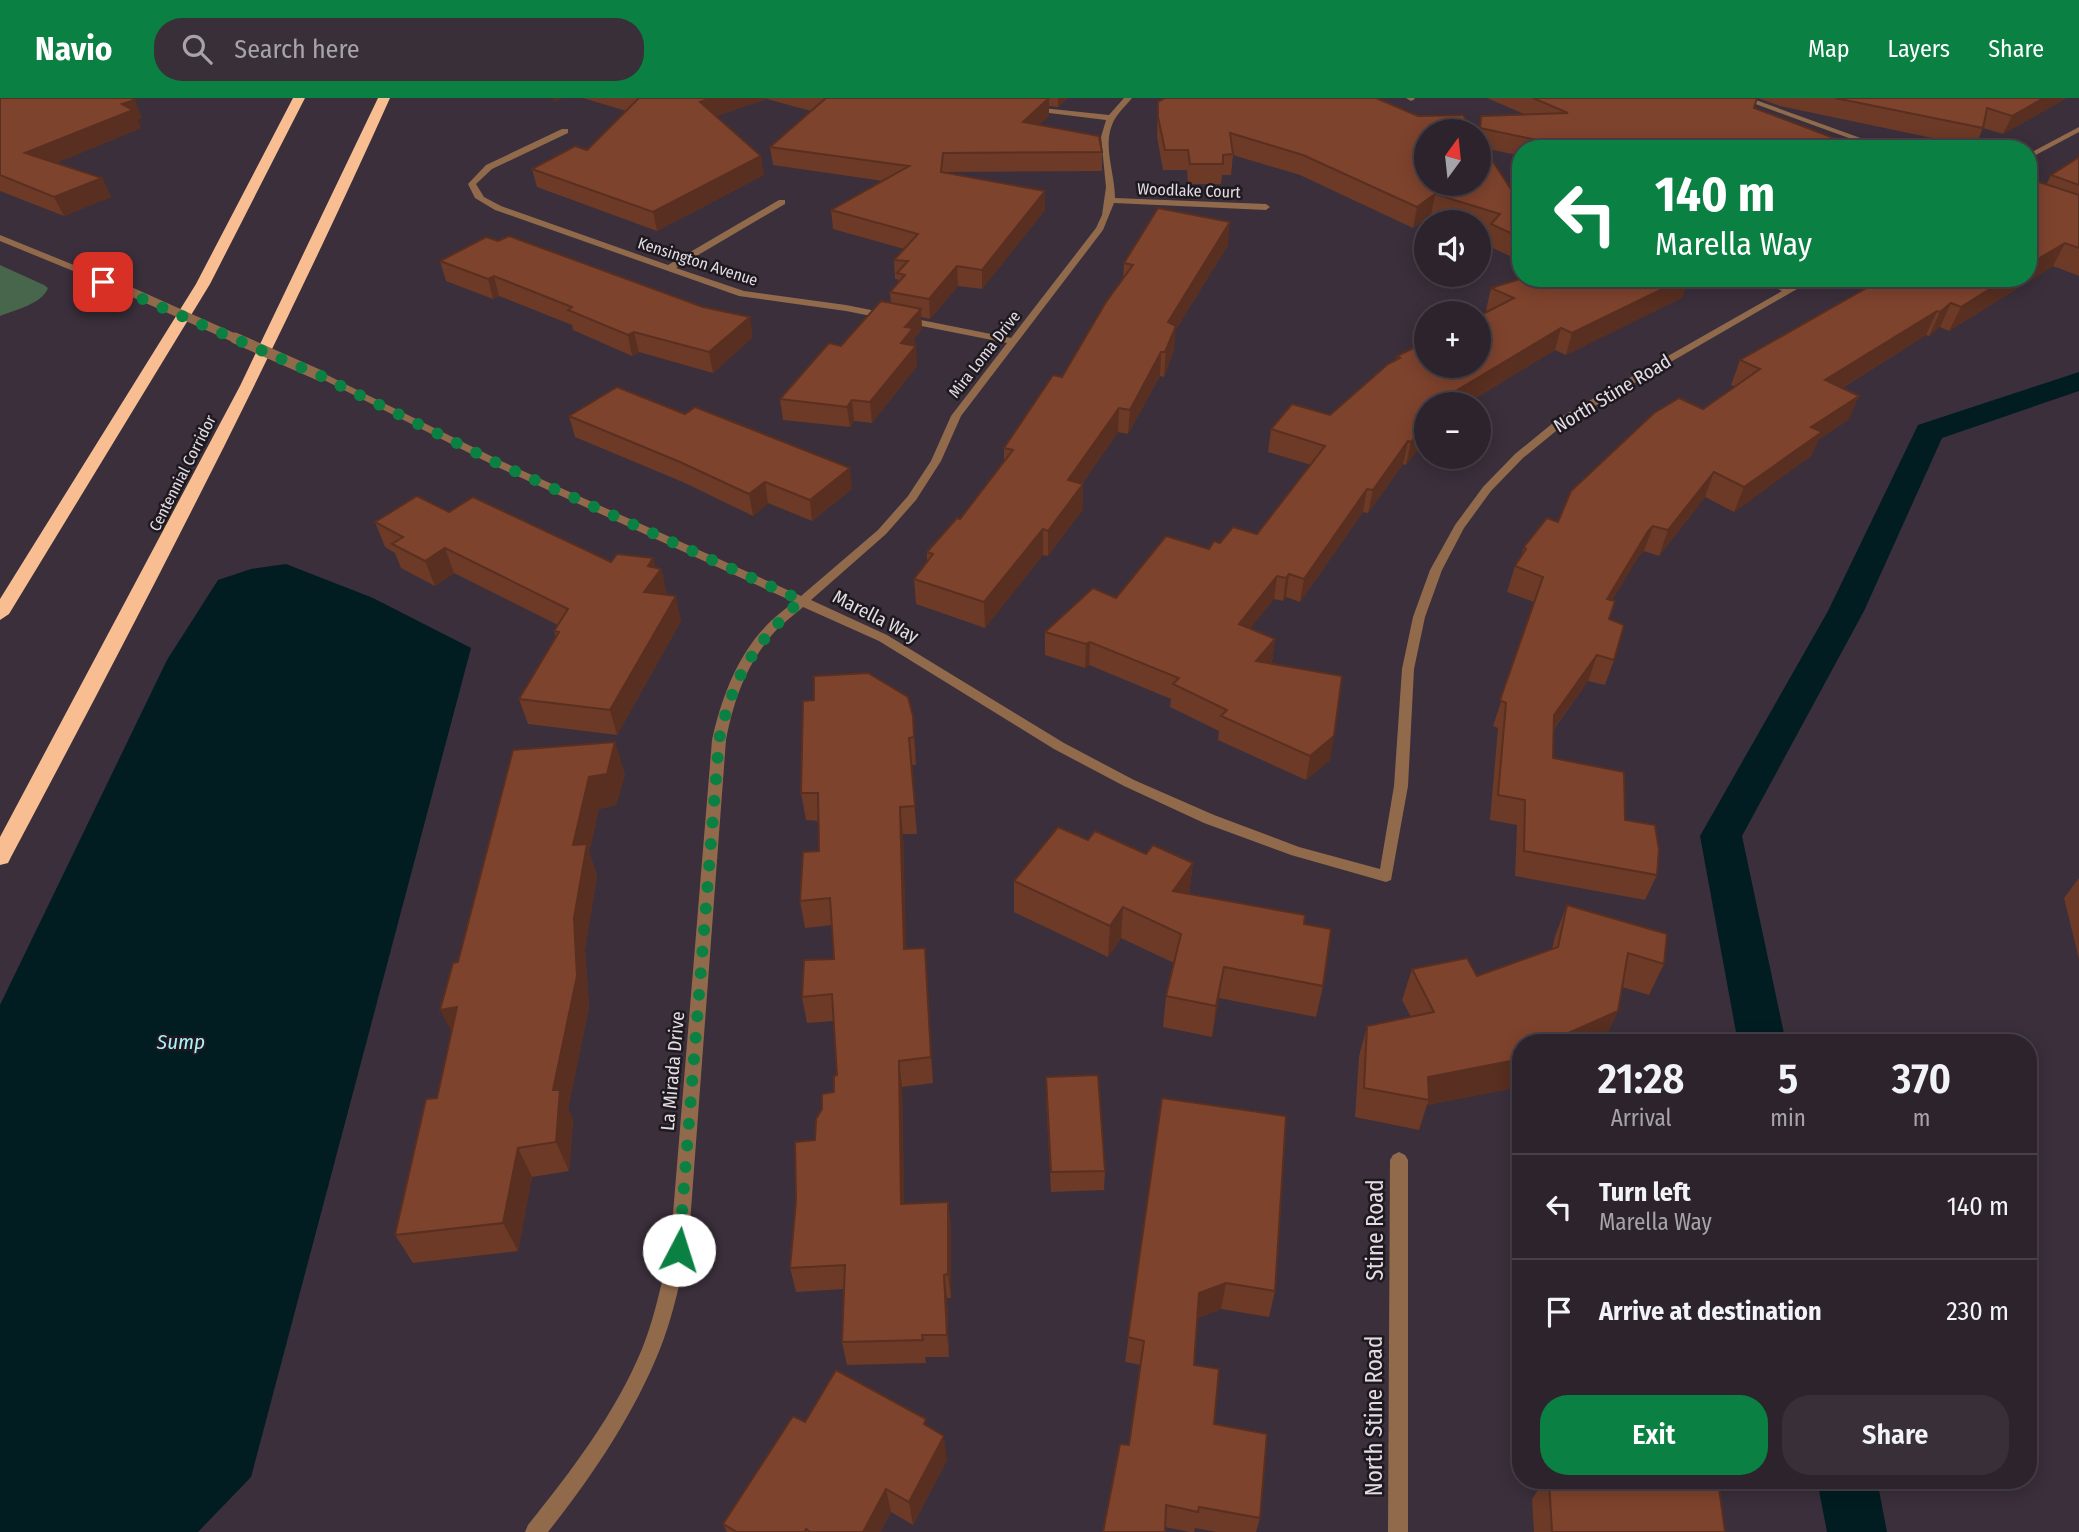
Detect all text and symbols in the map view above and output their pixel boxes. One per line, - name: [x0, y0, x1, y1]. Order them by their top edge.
- search box: [154, 18, 644, 81]
- text: Navio: [35, 29, 112, 69]
- icon: search: [178, 30, 216, 68]
- text: Search here: [234, 34, 360, 65]
- text: Map: [1808, 35, 1850, 63]
- text: Layers: [1888, 35, 1950, 63]
- text: Share: [1988, 35, 2044, 63]
- north arrow: [1414, 119, 1491, 196]
- map controls: [1414, 119, 1491, 469]
- text: 140 m: [1655, 165, 1775, 224]
- icon: left: [1540, 168, 1631, 259]
- street label: Woodlake Court: [1137, 179, 1242, 202]
- button: sound: [1414, 210, 1491, 287]
- text: Marella Way: [1655, 225, 1812, 263]
- street label: Kensington Avenue: [635, 233, 760, 290]
- pin: [73, 252, 133, 312]
- icon: arrive: [84, 263, 122, 301]
- button: +: [1414, 301, 1491, 378]
- street label: Mira Loma Drive: [945, 307, 1024, 402]
- street label: North Stine Road: [1550, 349, 1675, 437]
- button: −: [1414, 392, 1491, 469]
- street label: Centennial Corridor: [145, 412, 220, 534]
- street label: Marella Way: [829, 585, 923, 648]
- street label: La Mirada Drive: [656, 1010, 689, 1132]
- water label: Sump: [156, 1029, 205, 1055]
- text: 21:28: [1598, 1054, 1685, 1104]
- text: 5: [1778, 1054, 1798, 1104]
- text: 370: [1892, 1054, 1951, 1104]
- text: Arrival: [1611, 1104, 1672, 1132]
- text: min: [1770, 1104, 1806, 1132]
- text: m: [1913, 1104, 1930, 1132]
- text: Turn left: [1599, 1177, 1691, 1208]
- street label: Stine Road: [1361, 1179, 1389, 1281]
- icon: left: [1540, 1188, 1578, 1226]
- text: 140 m: [1947, 1191, 2009, 1222]
- text: Marella Way: [1599, 1208, 1712, 1236]
- position arrow: [642, 1213, 716, 1287]
- icon: arrive: [1540, 1293, 1578, 1331]
- text: Arrive at destination: [1599, 1296, 1822, 1327]
- text: 230 m: [1946, 1296, 2009, 1327]
- street label: North Stine Road: [1360, 1336, 1388, 1496]
- button: Exit: [1540, 1395, 1768, 1475]
- button: Share: [1782, 1395, 2009, 1475]

